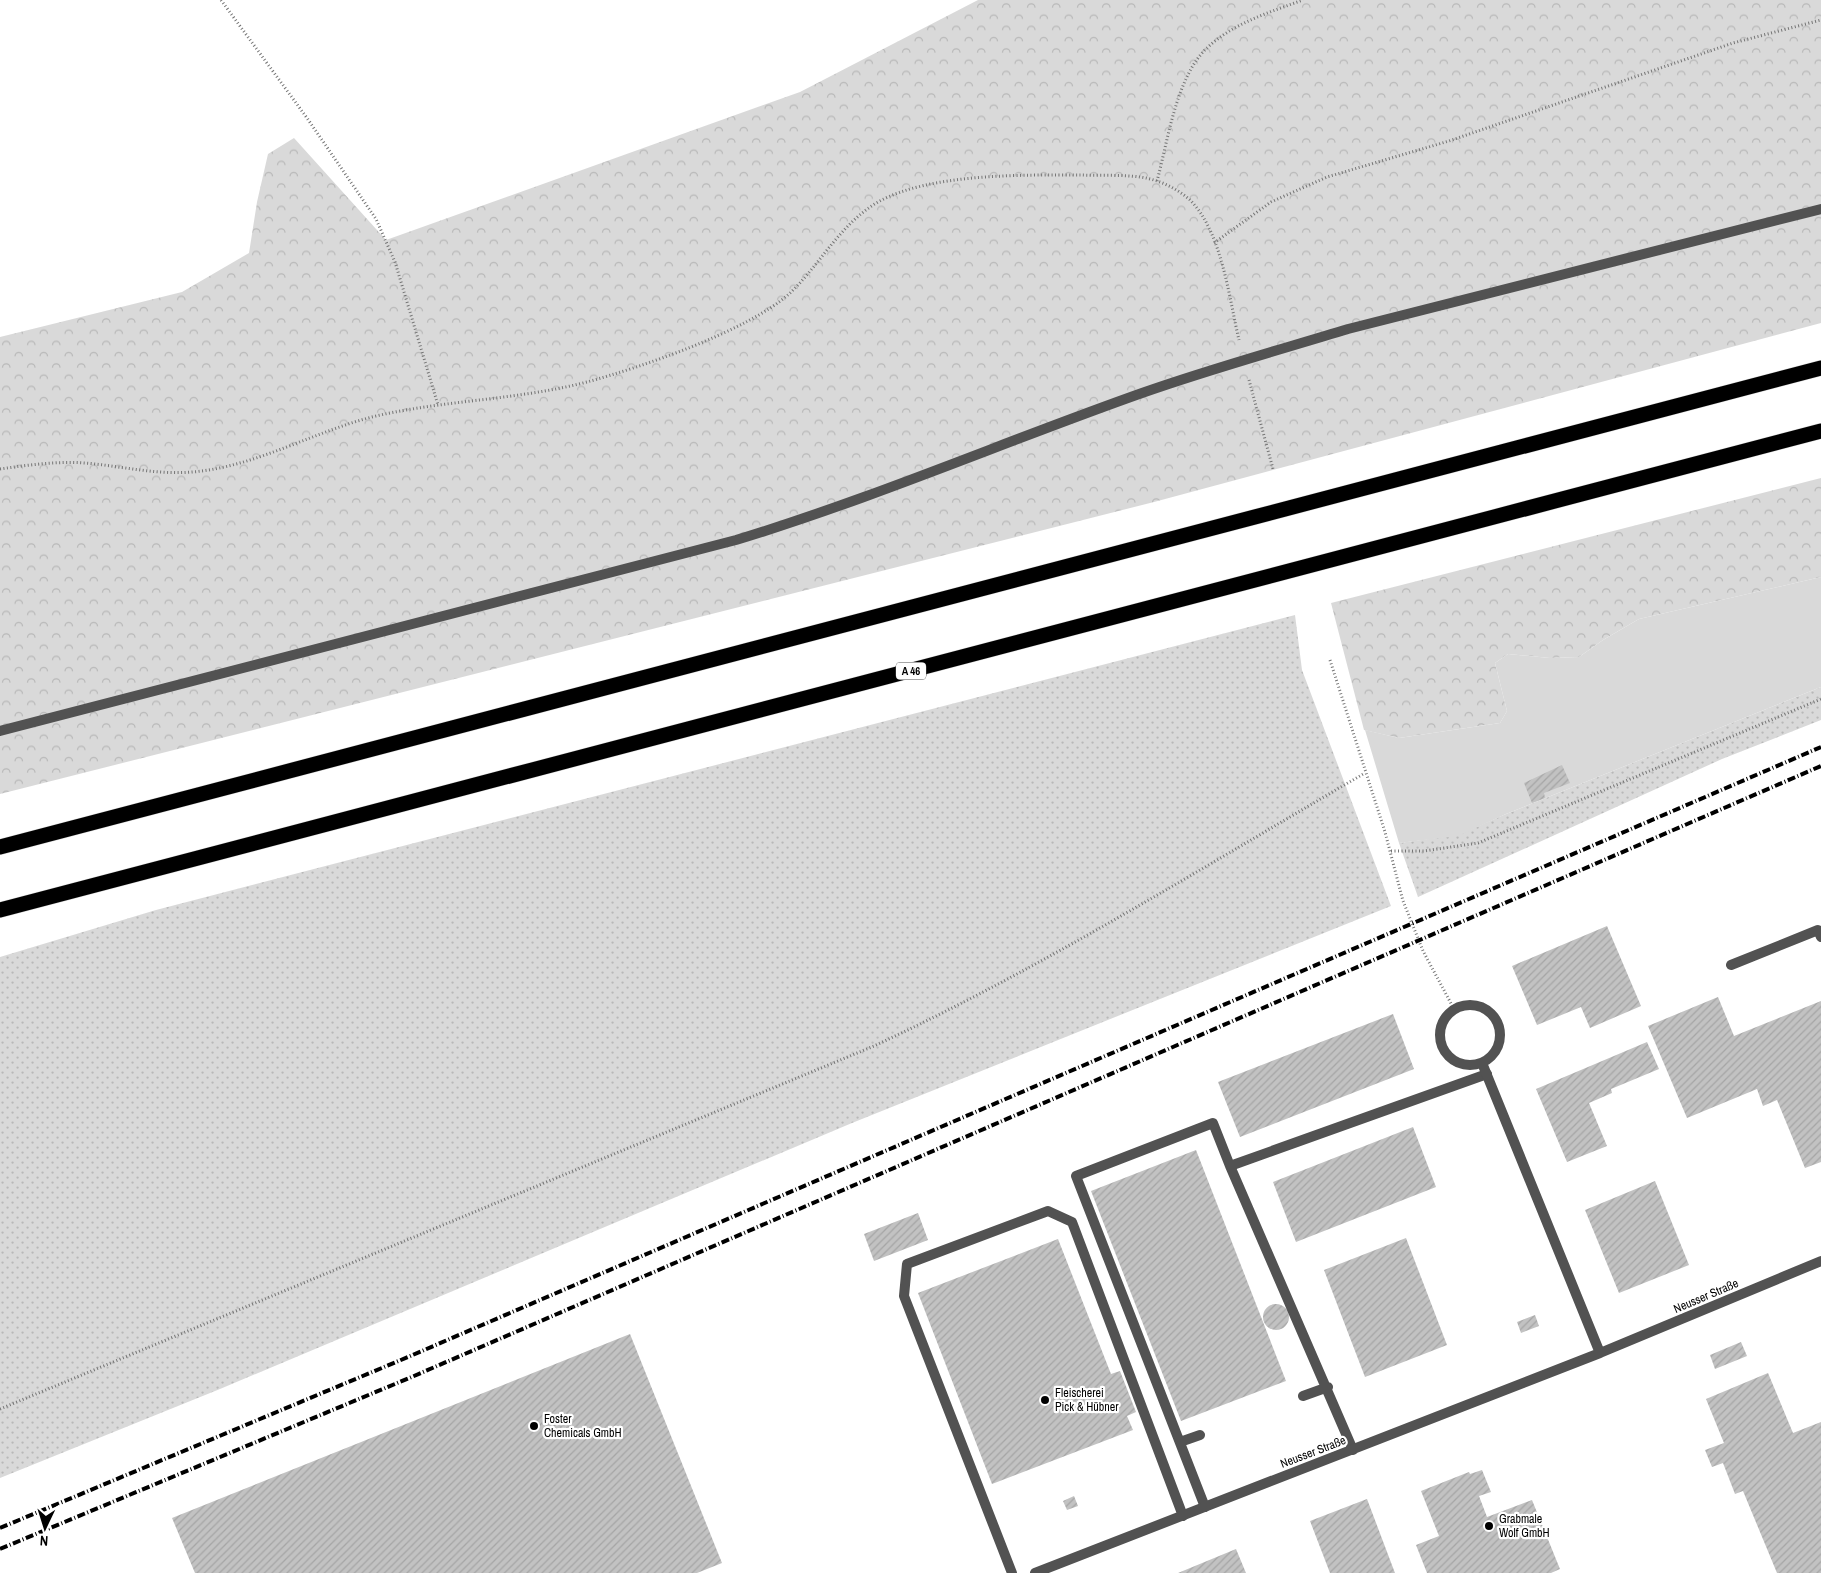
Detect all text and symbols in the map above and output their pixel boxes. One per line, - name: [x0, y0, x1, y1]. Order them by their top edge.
- road number: A 46: [896, 662, 926, 679]
- street label: Neusser Straße: [1671, 1275, 1741, 1317]
- place label: Fleischerei Pick & Hübner: [1055, 1385, 1119, 1415]
- marker: Fleischerei Pick & Hübner: [1039, 1394, 1051, 1406]
- place label: Foster Chemicals GmbH: [544, 1411, 622, 1441]
- marker: Foster Chemicals GmbH: [528, 1420, 540, 1432]
- street label: Neusser Straße: [1278, 1432, 1348, 1472]
- north arrow: [20, 1503, 70, 1553]
- place label: Grabmale Wolf GmbH: [1499, 1511, 1550, 1541]
- marker: Grabmale Wolf GmbH: [1483, 1520, 1495, 1532]
- text: N: [39, 1532, 49, 1550]

